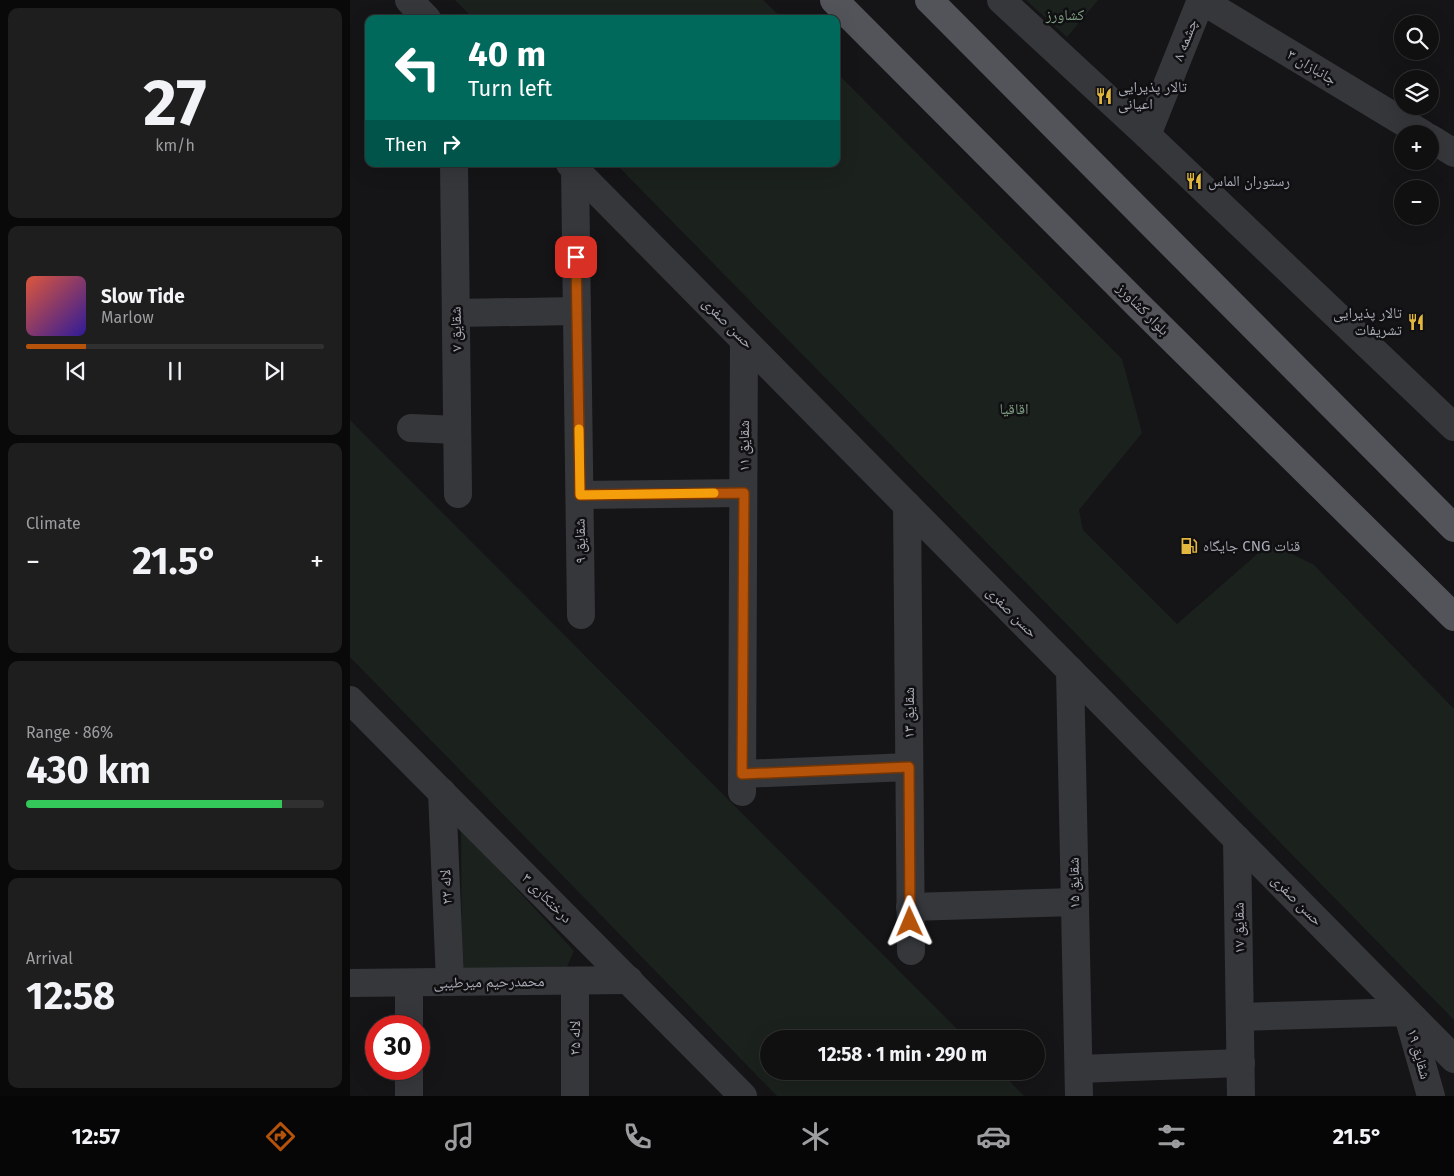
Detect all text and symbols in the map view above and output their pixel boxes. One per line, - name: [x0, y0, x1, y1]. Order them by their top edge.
- park label: کشاورز: [1045, 6, 1084, 24]
- map controls: [1394, 15, 1439, 225]
- button: search: [1394, 15, 1439, 60]
- street label: چشمه ۸: [1169, 16, 1201, 63]
- text: 40 m: [468, 33, 546, 75]
- icon: left: [385, 35, 450, 100]
- street label: جانبازان ۳: [1283, 45, 1340, 90]
- text: 27: [143, 64, 207, 142]
- button: layers: [1394, 70, 1439, 115]
- text: Turn left: [468, 75, 552, 102]
- place label: تالار پذیرایی اعیانی: [1118, 78, 1188, 114]
- restaurant icon: تالار پذیرایی اعیانی: [1094, 86, 1114, 106]
- button: +: [1394, 125, 1439, 170]
- icon: right: [437, 130, 465, 158]
- text: Then: [385, 133, 427, 156]
- text: km/h: [155, 136, 195, 155]
- restaurant icon: رستوران الماس: [1184, 171, 1204, 191]
- place label: رستوران الماس: [1208, 172, 1290, 191]
- button: −: [1394, 180, 1439, 225]
- pin: [555, 236, 597, 278]
- icon: arrive: [562, 243, 590, 271]
- street label: بلوار کشاورز: [1112, 278, 1173, 339]
- text: Slow Tide: [101, 285, 185, 308]
- street label: حسن صفری: [698, 294, 758, 353]
- place label: تالار پذیرایی تشریفات: [1333, 304, 1403, 339]
- street label: شقایق ۷: [447, 306, 466, 352]
- text: Marlow: [101, 308, 154, 327]
- restaurant icon: تالار پذیرایی تشریفات: [1406, 312, 1426, 332]
- icon: previous: [62, 357, 90, 385]
- icon: pause: [161, 357, 189, 385]
- icon: next: [260, 357, 288, 385]
- park label: اقاقیا: [999, 400, 1029, 418]
- street label: شقایق ۱۱: [735, 420, 754, 472]
- text: Climate: [26, 514, 81, 533]
- street label: شقایق ۹: [571, 518, 590, 564]
- fuel station icon: جایگاه CNG قنات: [1179, 536, 1199, 556]
- place label: جایگاه CNG قنات: [1203, 537, 1300, 555]
- text: 21.5°: [132, 538, 218, 584]
- text: −: [26, 545, 40, 578]
- text: +: [310, 545, 324, 578]
- street label: حسن صفری: [982, 583, 1042, 642]
- street label: شقایق ۱۳: [900, 687, 919, 739]
- text: Range · 86%: [26, 723, 113, 742]
- text: 430 km: [26, 747, 151, 793]
- street label: شقایق ۱۵: [1065, 857, 1084, 909]
- street label: لاله ۲۲: [436, 869, 456, 905]
- street label: درختکاری ۳: [518, 869, 576, 927]
- street label: حسن صفری: [1267, 871, 1327, 930]
- position arrow: [883, 895, 935, 947]
- street label: شقایق ۱۷: [1230, 902, 1249, 954]
- text: Arrival: [26, 949, 73, 968]
- street label: محمدرحیم میرطیبی: [433, 972, 545, 993]
- text: 12:58: [26, 973, 115, 1019]
- speed limit sign: 30: [365, 1015, 430, 1080]
- street label: لاله ۲۵: [566, 1020, 584, 1056]
- street label: شقایق ۱۹: [1402, 1027, 1435, 1082]
- text: 12:58 · 1 min · 290 m: [818, 1043, 987, 1066]
- icon: directions: [263, 1119, 298, 1154]
- icon: music: [442, 1119, 477, 1154]
- icon: phone: [620, 1119, 655, 1154]
- icon: climate: [798, 1119, 833, 1154]
- icon: car: [976, 1119, 1011, 1154]
- icon: filters: [1154, 1119, 1189, 1154]
- text: 12:57: [72, 1123, 120, 1150]
- text: 21.5°: [1333, 1123, 1382, 1150]

